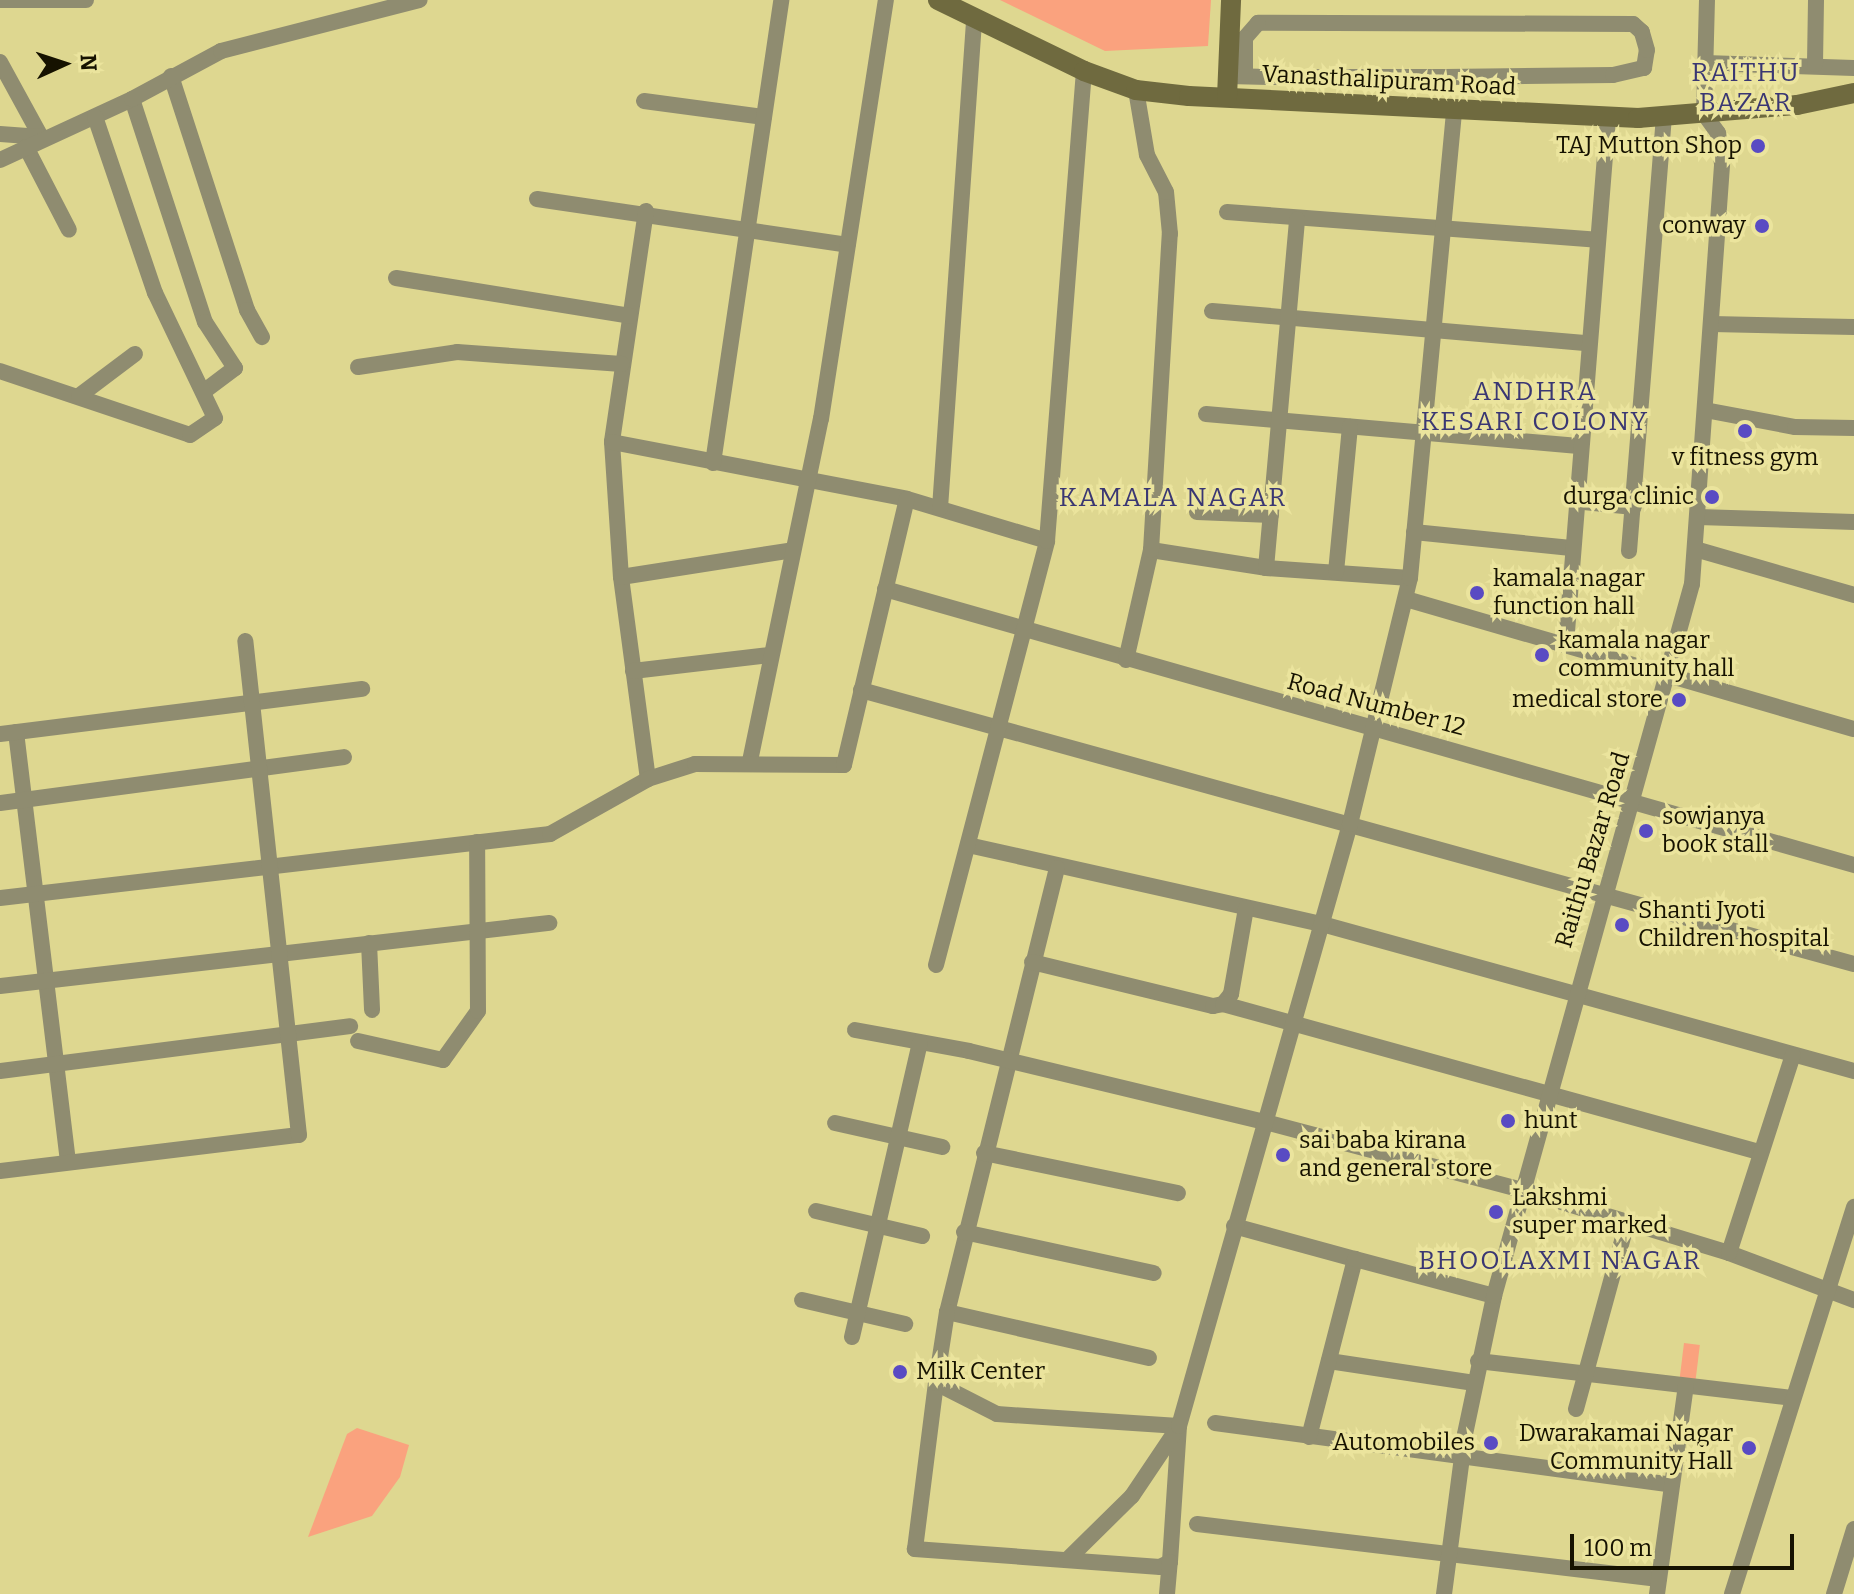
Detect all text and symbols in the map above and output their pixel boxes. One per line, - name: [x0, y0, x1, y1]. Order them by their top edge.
- north arrow: [24, 24, 104, 104]
- text: N: [75, 54, 102, 72]
- district label: RAITHU BAZAR: [1691, 57, 1801, 118]
- street label: Vanasthalipuram Road: [1261, 60, 1517, 102]
- place label: TAJ Mutton Shop: [1556, 132, 1742, 160]
- marker: TAJ Mutton Shop: [1749, 137, 1767, 155]
- place label: conway: [1662, 212, 1746, 240]
- marker: conway: [1753, 217, 1771, 235]
- district label: ANDHRA KESARI COLONY: [1421, 376, 1649, 438]
- marker: v fitness gym: [1736, 422, 1754, 440]
- place label: v fitness gym: [1672, 444, 1818, 472]
- district label: KAMALA NAGAR: [1059, 482, 1287, 514]
- place label: durga clinic: [1563, 483, 1694, 511]
- marker: durga clinic: [1701, 486, 1723, 508]
- place label: kamala nagar function hall: [1493, 565, 1645, 621]
- marker: kamala nagar function hall: [1468, 584, 1486, 602]
- place label: kamala nagar community hall: [1558, 627, 1735, 683]
- marker: kamala nagar community hall: [1533, 646, 1551, 664]
- street label: Road Number 12: [1284, 667, 1468, 743]
- place label: medical store: [1512, 686, 1663, 714]
- marker: medical store: [1670, 691, 1688, 709]
- street label: Raithu Bazar Road: [1550, 749, 1636, 951]
- place label: sowjanya book stall: [1662, 803, 1769, 859]
- marker: sowjanya book stall: [1637, 822, 1655, 840]
- place label: Shanti Jyoti Children hospital: [1638, 897, 1829, 953]
- marker: Shanti Jyoti Children hospital: [1613, 916, 1631, 934]
- place label: hunt: [1524, 1107, 1578, 1135]
- marker: hunt: [1499, 1112, 1517, 1130]
- place label: sai baba kirana and general store: [1299, 1127, 1492, 1183]
- marker: sai baba kirana and general store: [1274, 1146, 1292, 1164]
- place label: Lakshmi super marked: [1512, 1184, 1668, 1240]
- marker: Lakshmi super marked: [1487, 1203, 1505, 1221]
- district label: BHOOLAXMI NAGAR: [1418, 1245, 1702, 1277]
- place label: Milk Center: [916, 1358, 1045, 1386]
- marker: Milk Center: [891, 1363, 909, 1381]
- place label: Dwarakamai Nagar Community Hall: [1519, 1420, 1733, 1476]
- place label: Automobiles: [1332, 1429, 1475, 1457]
- marker: Automobiles: [1482, 1434, 1500, 1452]
- marker: Dwarakamai Nagar Community Hall: [1740, 1439, 1758, 1457]
- scale bar: [1574, 1518, 1798, 1568]
- text: 100 m: [1584, 1534, 1652, 1562]

